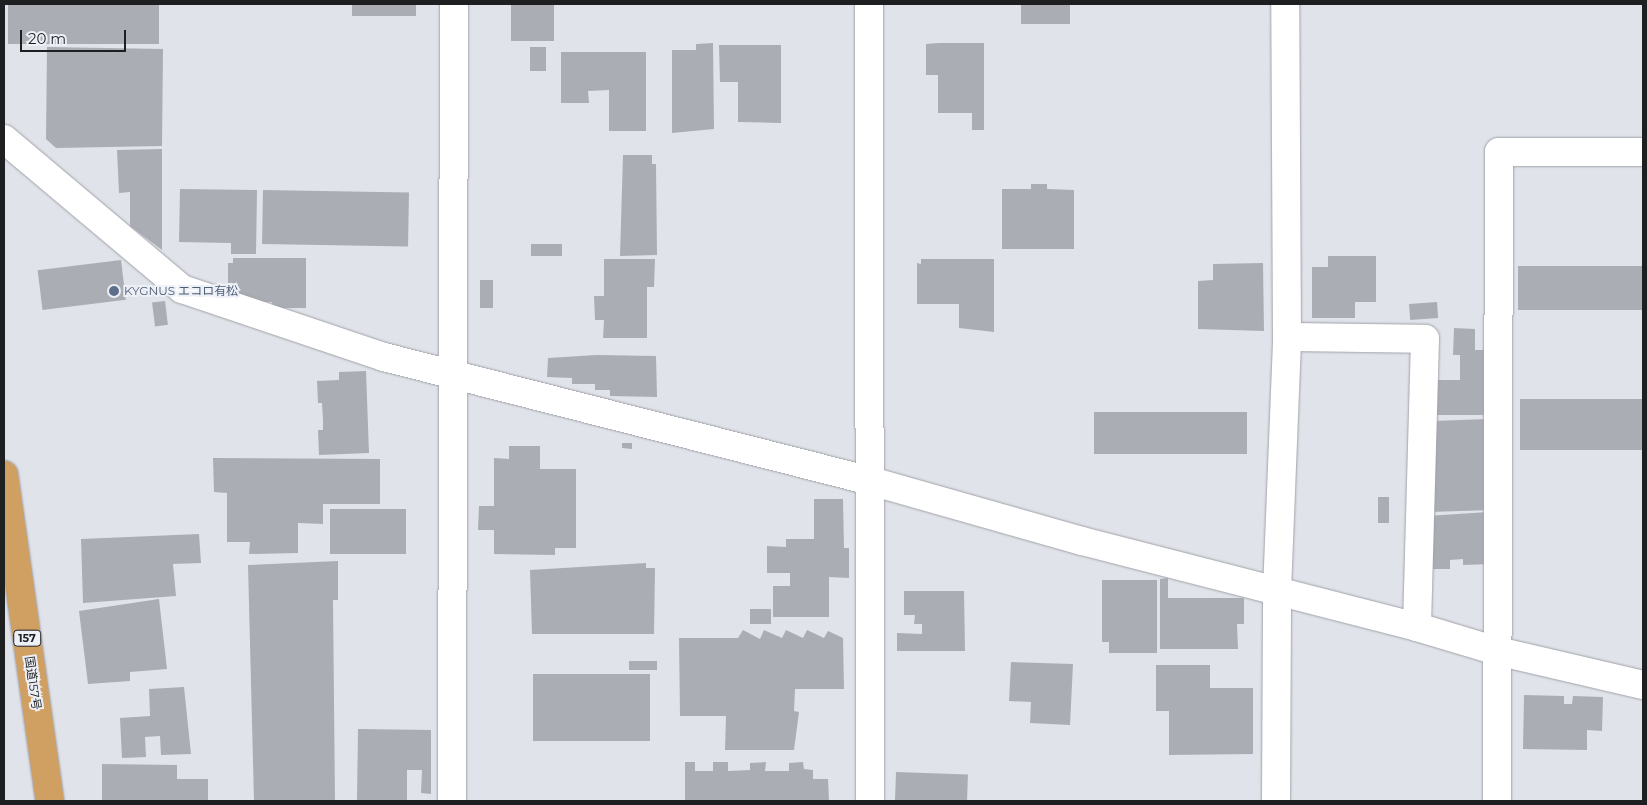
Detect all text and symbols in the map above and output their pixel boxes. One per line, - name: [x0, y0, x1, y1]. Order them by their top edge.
- scale bar: [22, 20, 129, 52]
- text: 20 m: [28, 29, 66, 48]
- place label: KYGNUS エコロ有松: [124, 284, 238, 298]
- marker: KYGNUS エコロ有松: [108, 285, 120, 297]
- road number: 157: [12, 630, 42, 646]
- street label: 国道157号: [22, 655, 44, 711]

